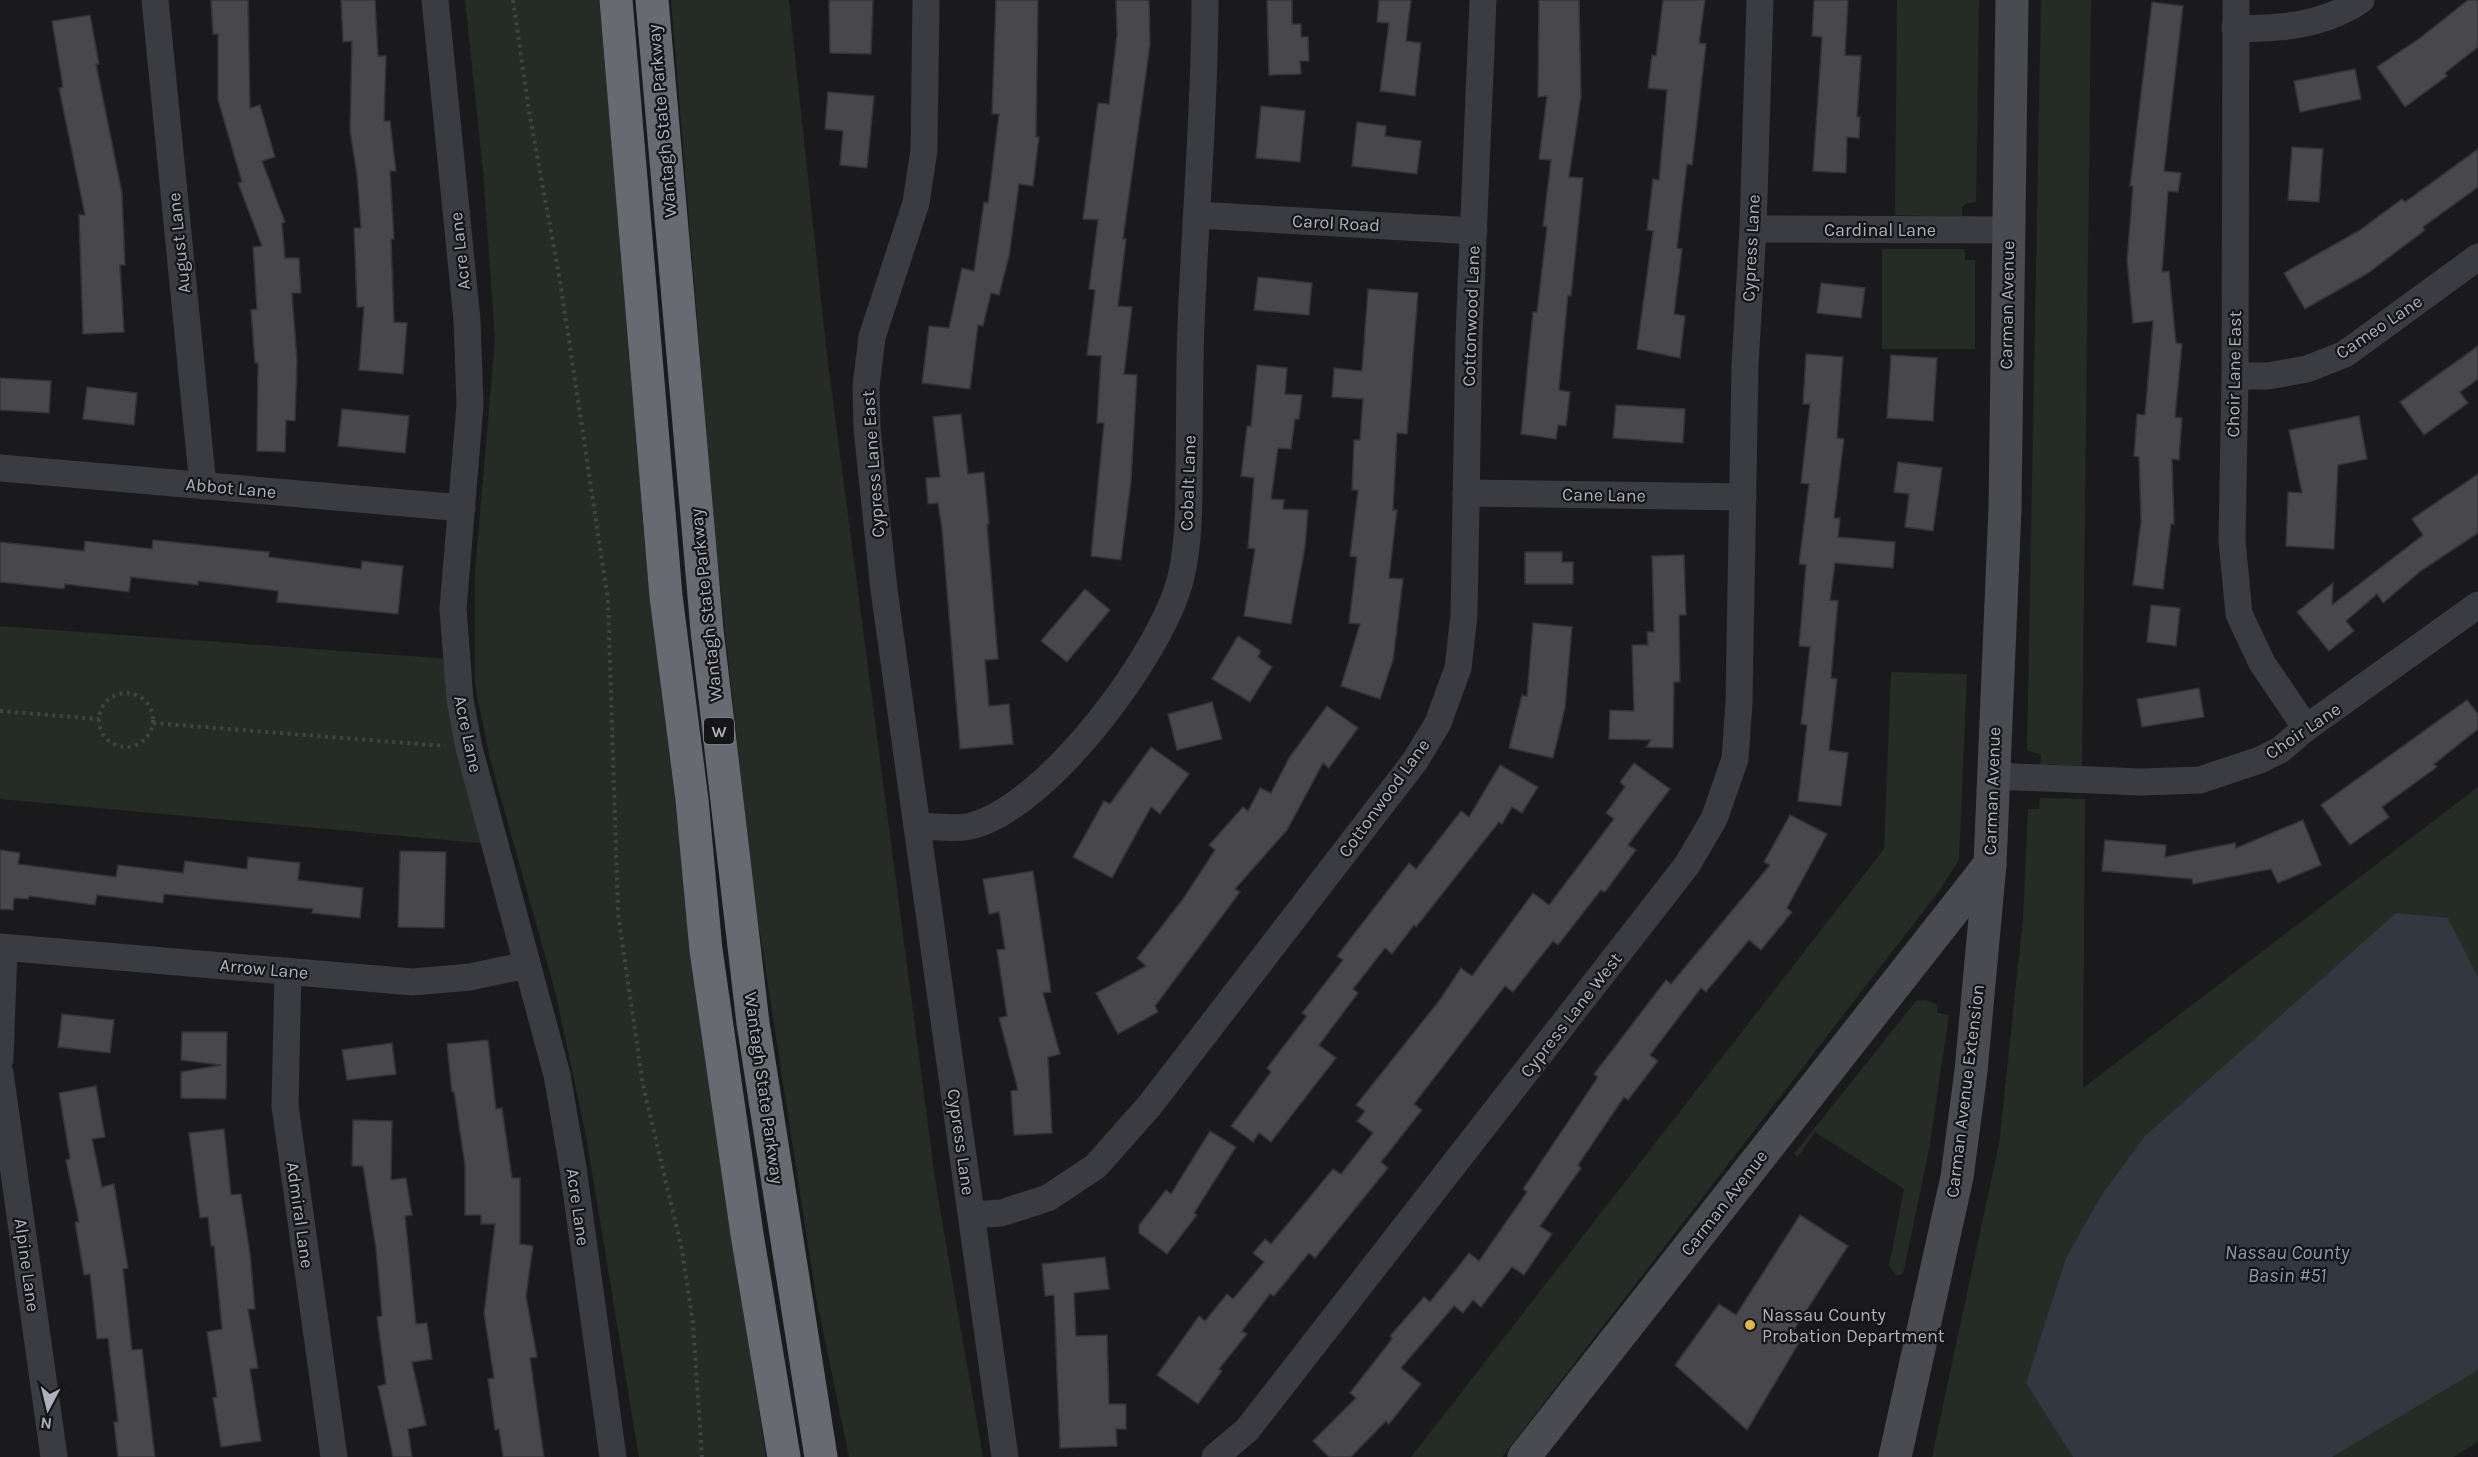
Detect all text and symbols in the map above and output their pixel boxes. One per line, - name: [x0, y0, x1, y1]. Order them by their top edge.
- street label: Wantagh State Parkway: [643, 23, 681, 219]
- street label: August Lane: [163, 192, 195, 294]
- street label: Cypress Lane: [1737, 194, 1765, 302]
- street label: Carol Road: [1291, 210, 1381, 236]
- street label: Acre Lane: [445, 211, 475, 291]
- street label: Cardinal Lane: [1824, 219, 1936, 241]
- street label: Carman Avenue: [1995, 241, 2019, 369]
- street label: Cottonwood Lane: [1458, 245, 1484, 387]
- street label: Cameo Lane: [2332, 290, 2426, 364]
- street label: Choir Lane East: [2222, 310, 2246, 438]
- street label: Cypress Lane East: [857, 389, 889, 539]
- street label: Cobalt Lane: [1175, 435, 1201, 531]
- street label: Abbot Lane: [185, 473, 277, 503]
- street label: Cane Lane: [1562, 483, 1646, 507]
- street label: Wantagh State Parkway: [685, 507, 727, 703]
- street label: Acre Lane: [449, 694, 487, 774]
- street label: Choir Lane: [2261, 698, 2345, 764]
- road number: W: [704, 718, 734, 744]
- street label: Carman Avenue: [1979, 726, 2005, 856]
- street label: Cottonwood Lane: [1334, 734, 1434, 862]
- street label: Cypress Lane West: [1515, 948, 1627, 1082]
- street label: Arrow Lane: [219, 954, 309, 984]
- street label: Carman Avenue Extension: [1941, 983, 1989, 1199]
- street label: Wantagh State Parkway: [740, 990, 788, 1186]
- street label: Cypress Lane: [943, 1087, 979, 1197]
- street label: Carman Avenue: [1676, 1146, 1772, 1260]
- street label: Admiral Lane: [282, 1160, 318, 1270]
- street label: Acre Lane: [562, 1167, 594, 1247]
- street label: Alpine Lane: [10, 1217, 44, 1313]
- water label: Nassau County Basin #51: [2225, 1241, 2351, 1287]
- place label: Nassau County Probation Department: [1762, 1304, 1945, 1347]
- marker: Nassau County Probation Department: [1743, 1318, 1757, 1332]
- north arrow: [18, 1379, 78, 1439]
- text: N: [39, 1413, 53, 1434]

